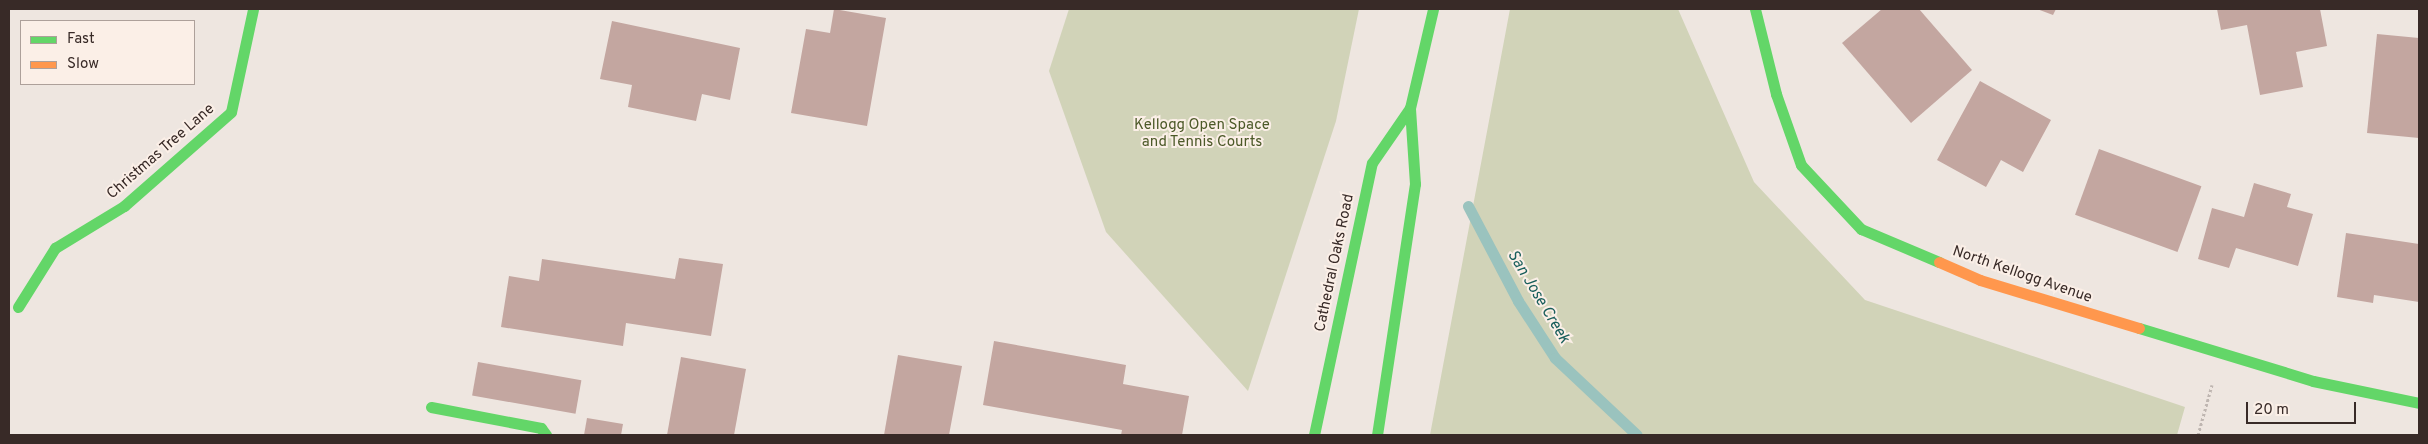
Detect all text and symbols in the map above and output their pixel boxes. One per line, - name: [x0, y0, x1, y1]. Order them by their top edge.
- legend: [20, 20, 195, 85]
- text: Fast: [67, 30, 95, 49]
- text: Slow: [67, 55, 99, 74]
- street label: Christmas Tree Lane: [103, 100, 219, 204]
- park label: Kellogg Open Space and Tennis Courts: [1134, 116, 1270, 151]
- street label: Cathedral Oaks Road: [1312, 192, 1358, 334]
- street label: North Kellogg Avenue: [1950, 243, 2094, 307]
- water label: San Jose Creek: [1503, 247, 1573, 347]
- scale bar: [2248, 392, 2358, 424]
- text: 20 m: [2254, 401, 2289, 420]

